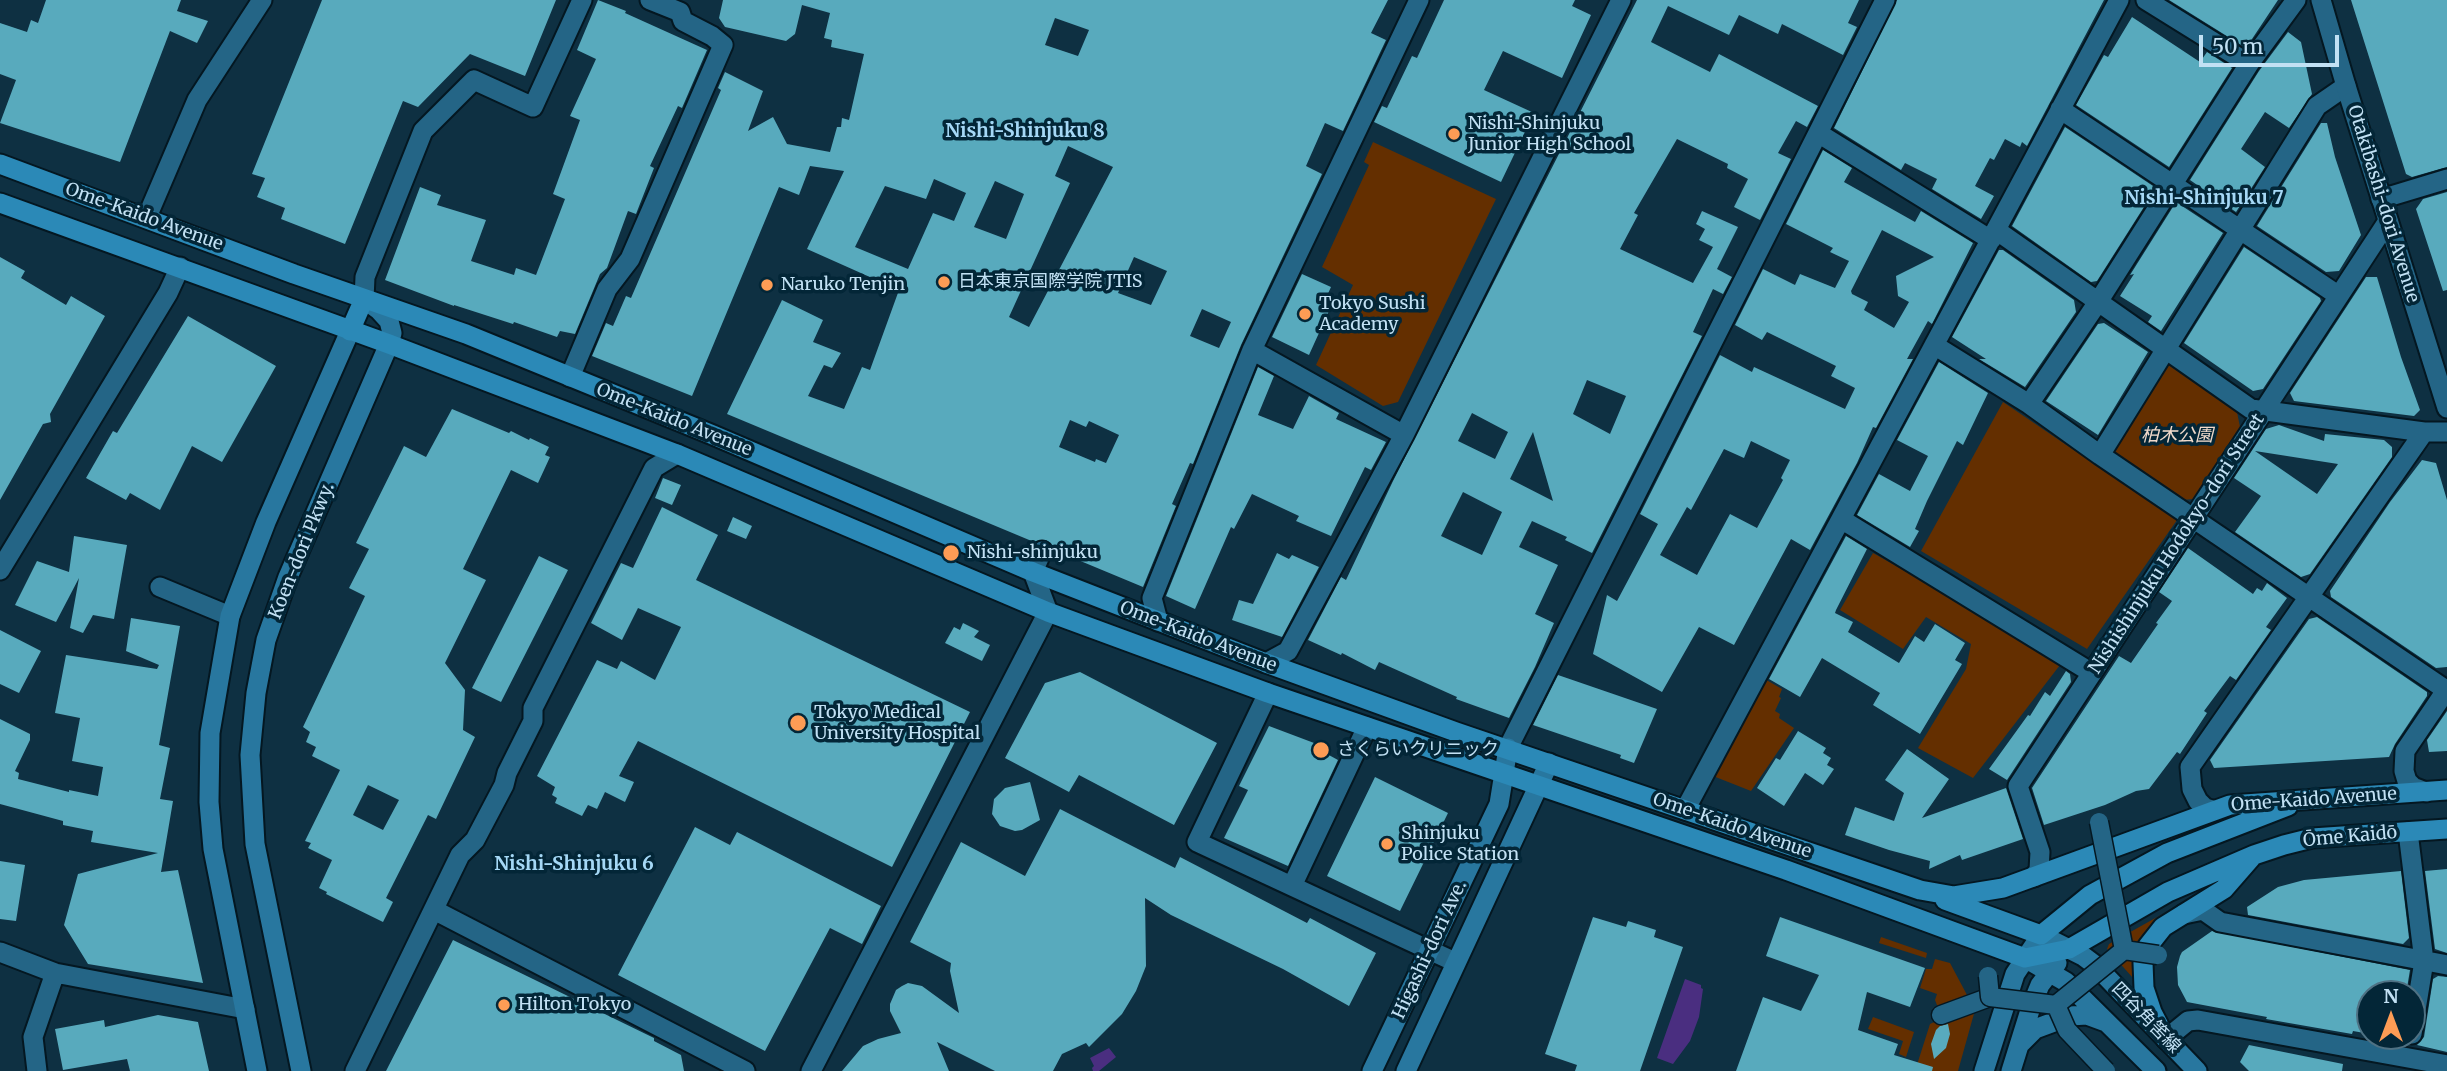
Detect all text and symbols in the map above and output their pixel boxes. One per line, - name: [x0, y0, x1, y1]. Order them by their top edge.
- scale bar: [2202, 21, 2342, 65]
- text: 50 m: [2212, 33, 2263, 60]
- street label: Otakibashi-dori Avenue: [2343, 103, 2423, 305]
- place label: Nishi-Shinjuku Junior High School: [1468, 113, 1631, 156]
- district label: Nishi-Shinjuku 8: [945, 121, 1105, 143]
- marker: Nishi-Shinjuku Junior High School: [1446, 126, 1462, 142]
- street label: Ome-Kaido Avenue: [62, 178, 226, 256]
- district label: Nishi-Shinjuku 7: [2124, 188, 2284, 210]
- place label: 日本東京国際学院 JTIS: [958, 271, 1142, 293]
- place label: Naruko Tenjin: [781, 274, 905, 296]
- marker: 日本東京国際学院 JTIS: [936, 274, 952, 290]
- marker: Naruko Tenjin: [759, 277, 775, 293]
- place label: Tokyo Sushi Academy: [1319, 293, 1426, 336]
- marker: Tokyo Sushi Academy: [1297, 306, 1313, 322]
- street label: Ome-Kaido Avenue: [593, 379, 755, 461]
- street label: Nishishinjuku Hodokyo-dori Street: [2085, 410, 2269, 678]
- park label: 柏木公園: [2141, 425, 2213, 447]
- street label: Koen-dori Pkwy.: [265, 480, 339, 622]
- place label: Nishi-shinjuku: [967, 542, 1098, 564]
- marker: Nishi-shinjuku: [941, 543, 961, 563]
- street label: Ome-Kaido Avenue: [1117, 597, 1279, 677]
- place label: Tokyo Medical University Hospital: [814, 702, 980, 744]
- marker: Tokyo Medical University Hospital: [788, 713, 808, 733]
- place label: さくらいクリニック: [1337, 739, 1499, 761]
- marker: さくらいクリニック: [1311, 740, 1331, 760]
- street label: Ome-Kaido Avenue: [2230, 783, 2398, 817]
- street label: Ome-Kaido Avenue: [1650, 789, 1814, 863]
- street label: Ōme Kaidō: [2302, 822, 2398, 852]
- place label: Shinjuku Police Station: [1401, 823, 1519, 866]
- marker: Shinjuku Police Station: [1379, 836, 1395, 852]
- district label: Nishi-Shinjuku 6: [494, 854, 654, 876]
- street label: Higashi-dori Ave.: [1388, 877, 1472, 1023]
- street label: 四谷角筈線: [2107, 978, 2185, 1058]
- north arrow: [2356, 980, 2426, 1050]
- text: N: [2383, 984, 2399, 1008]
- place label: Hilton Tokyo: [518, 994, 631, 1016]
- marker: Hilton Tokyo: [496, 997, 512, 1013]

